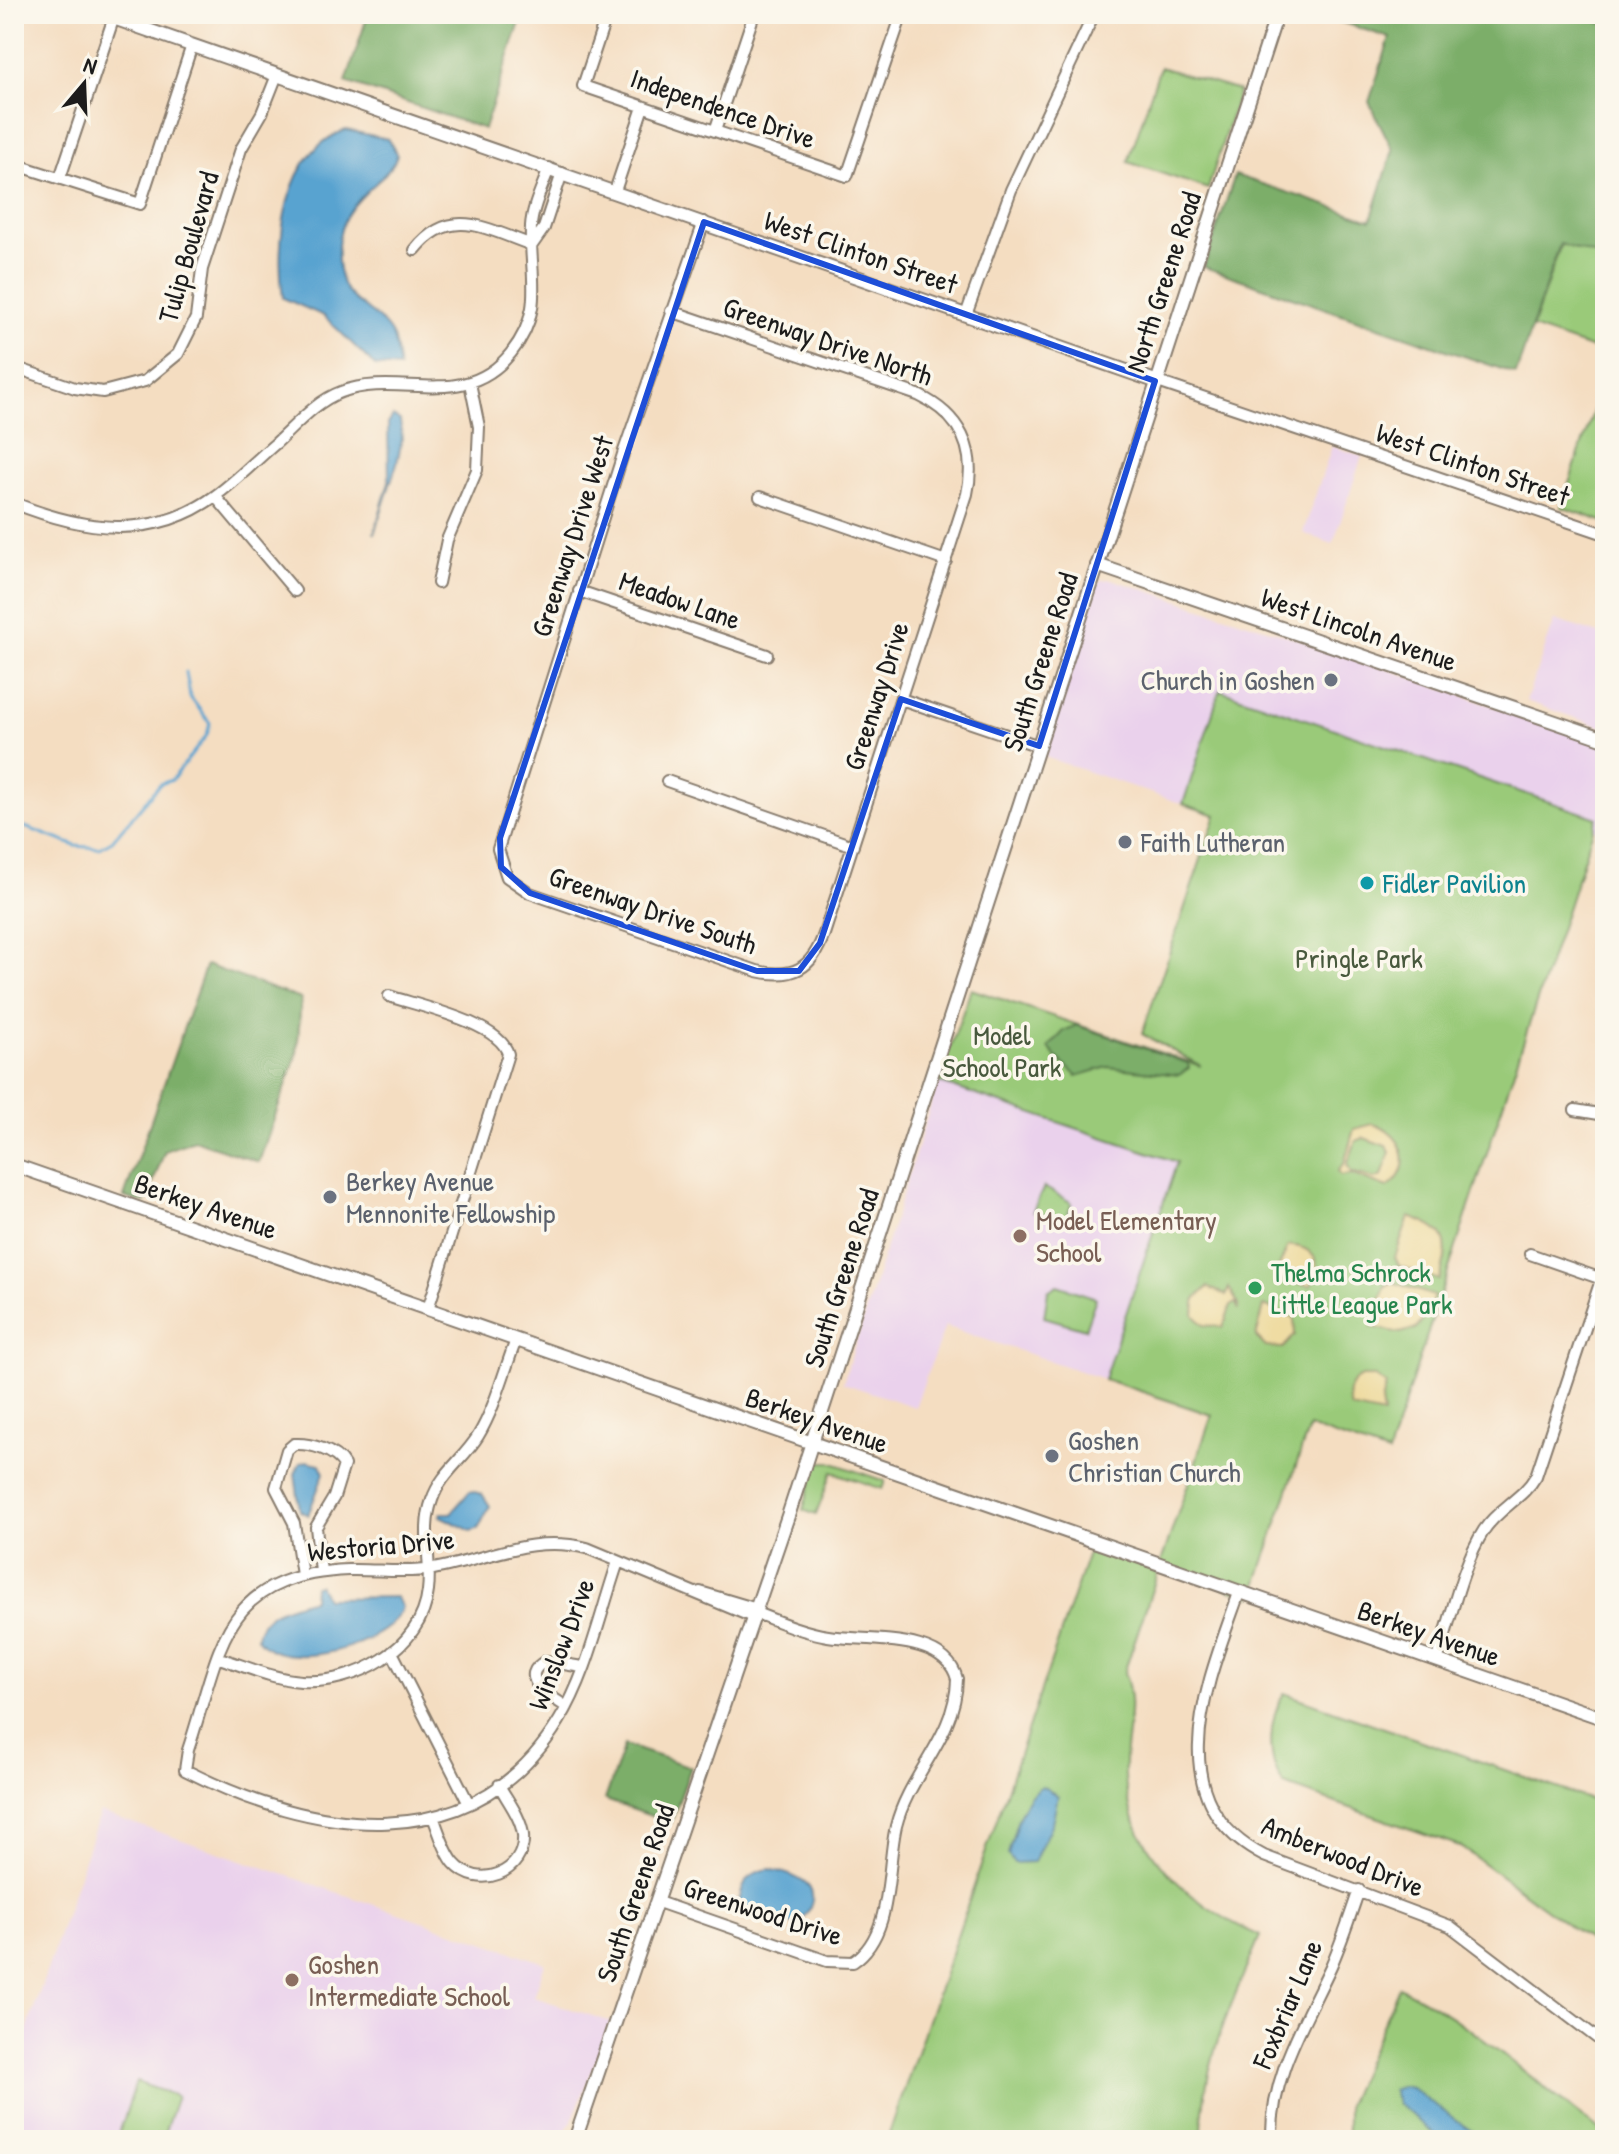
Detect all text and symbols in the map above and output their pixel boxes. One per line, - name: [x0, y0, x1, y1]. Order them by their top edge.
- north arrow: [44, 44, 124, 124]
- text: N: [80, 49, 101, 81]
- street label: Independence Drive: [626, 59, 820, 157]
- street label: Tulip Boulevard: [148, 167, 228, 327]
- street label: North Greene Road: [1116, 187, 1210, 377]
- street label: West Clinton Street: [759, 201, 963, 303]
- street label: Greenway Drive North: [718, 287, 938, 395]
- street label: West Clinton Street: [1371, 413, 1575, 515]
- street label: Greenway Drive West: [522, 430, 623, 641]
- street label: Meadow Lane: [614, 562, 746, 638]
- street label: South Greene Road: [993, 568, 1087, 756]
- street label: West Lincoln Avenue: [1256, 578, 1462, 680]
- street label: Greenway Drive: [834, 617, 918, 775]
- place label: Church in Goshen: [1140, 661, 1315, 699]
- marker: Church in Goshen: [1322, 671, 1340, 689]
- place label: Faith Lutheran: [1140, 823, 1285, 861]
- marker: Faith Lutheran: [1116, 833, 1134, 851]
- street label: Greenway Drive South: [544, 857, 762, 963]
- place label: Fidler Pavilion: [1382, 864, 1526, 902]
- marker: Fidler Pavilion: [1358, 874, 1376, 892]
- park label: Pringle Park: [1295, 939, 1423, 977]
- park label: Model School Park: [943, 1016, 1062, 1086]
- place label: Berkey Avenue Mennonite Fellowship: [346, 1162, 555, 1232]
- street label: Berkey Avenue: [130, 1164, 282, 1248]
- street label: South Greene Road: [794, 1184, 888, 1372]
- marker: Berkey Avenue Mennonite Fellowship: [321, 1188, 339, 1206]
- place label: Model Elementary School: [1036, 1201, 1217, 1271]
- marker: Model Elementary School: [1011, 1227, 1029, 1245]
- place label: Thelma Schrock Little League Park: [1271, 1253, 1453, 1323]
- marker: Thelma Schrock Little League Park: [1246, 1279, 1264, 1297]
- street label: Berkey Avenue: [741, 1378, 893, 1462]
- place label: Goshen Christian Church: [1068, 1421, 1241, 1491]
- marker: Goshen Christian Church: [1043, 1447, 1061, 1465]
- street label: Westoria Drive: [306, 1520, 456, 1570]
- street label: Winslow Drive: [519, 1573, 603, 1715]
- street label: Berkey Avenue: [1353, 1591, 1505, 1675]
- street label: South Greene Road: [587, 1799, 683, 1987]
- street label: Amberwood Drive: [1256, 1806, 1430, 1906]
- street label: Greenwood Drive: [679, 1867, 847, 1955]
- street label: Foxbriar Lane: [1242, 1934, 1331, 2075]
- place label: Goshen Intermediate School: [308, 1945, 510, 2015]
- marker: Goshen Intermediate School: [283, 1971, 301, 1989]

